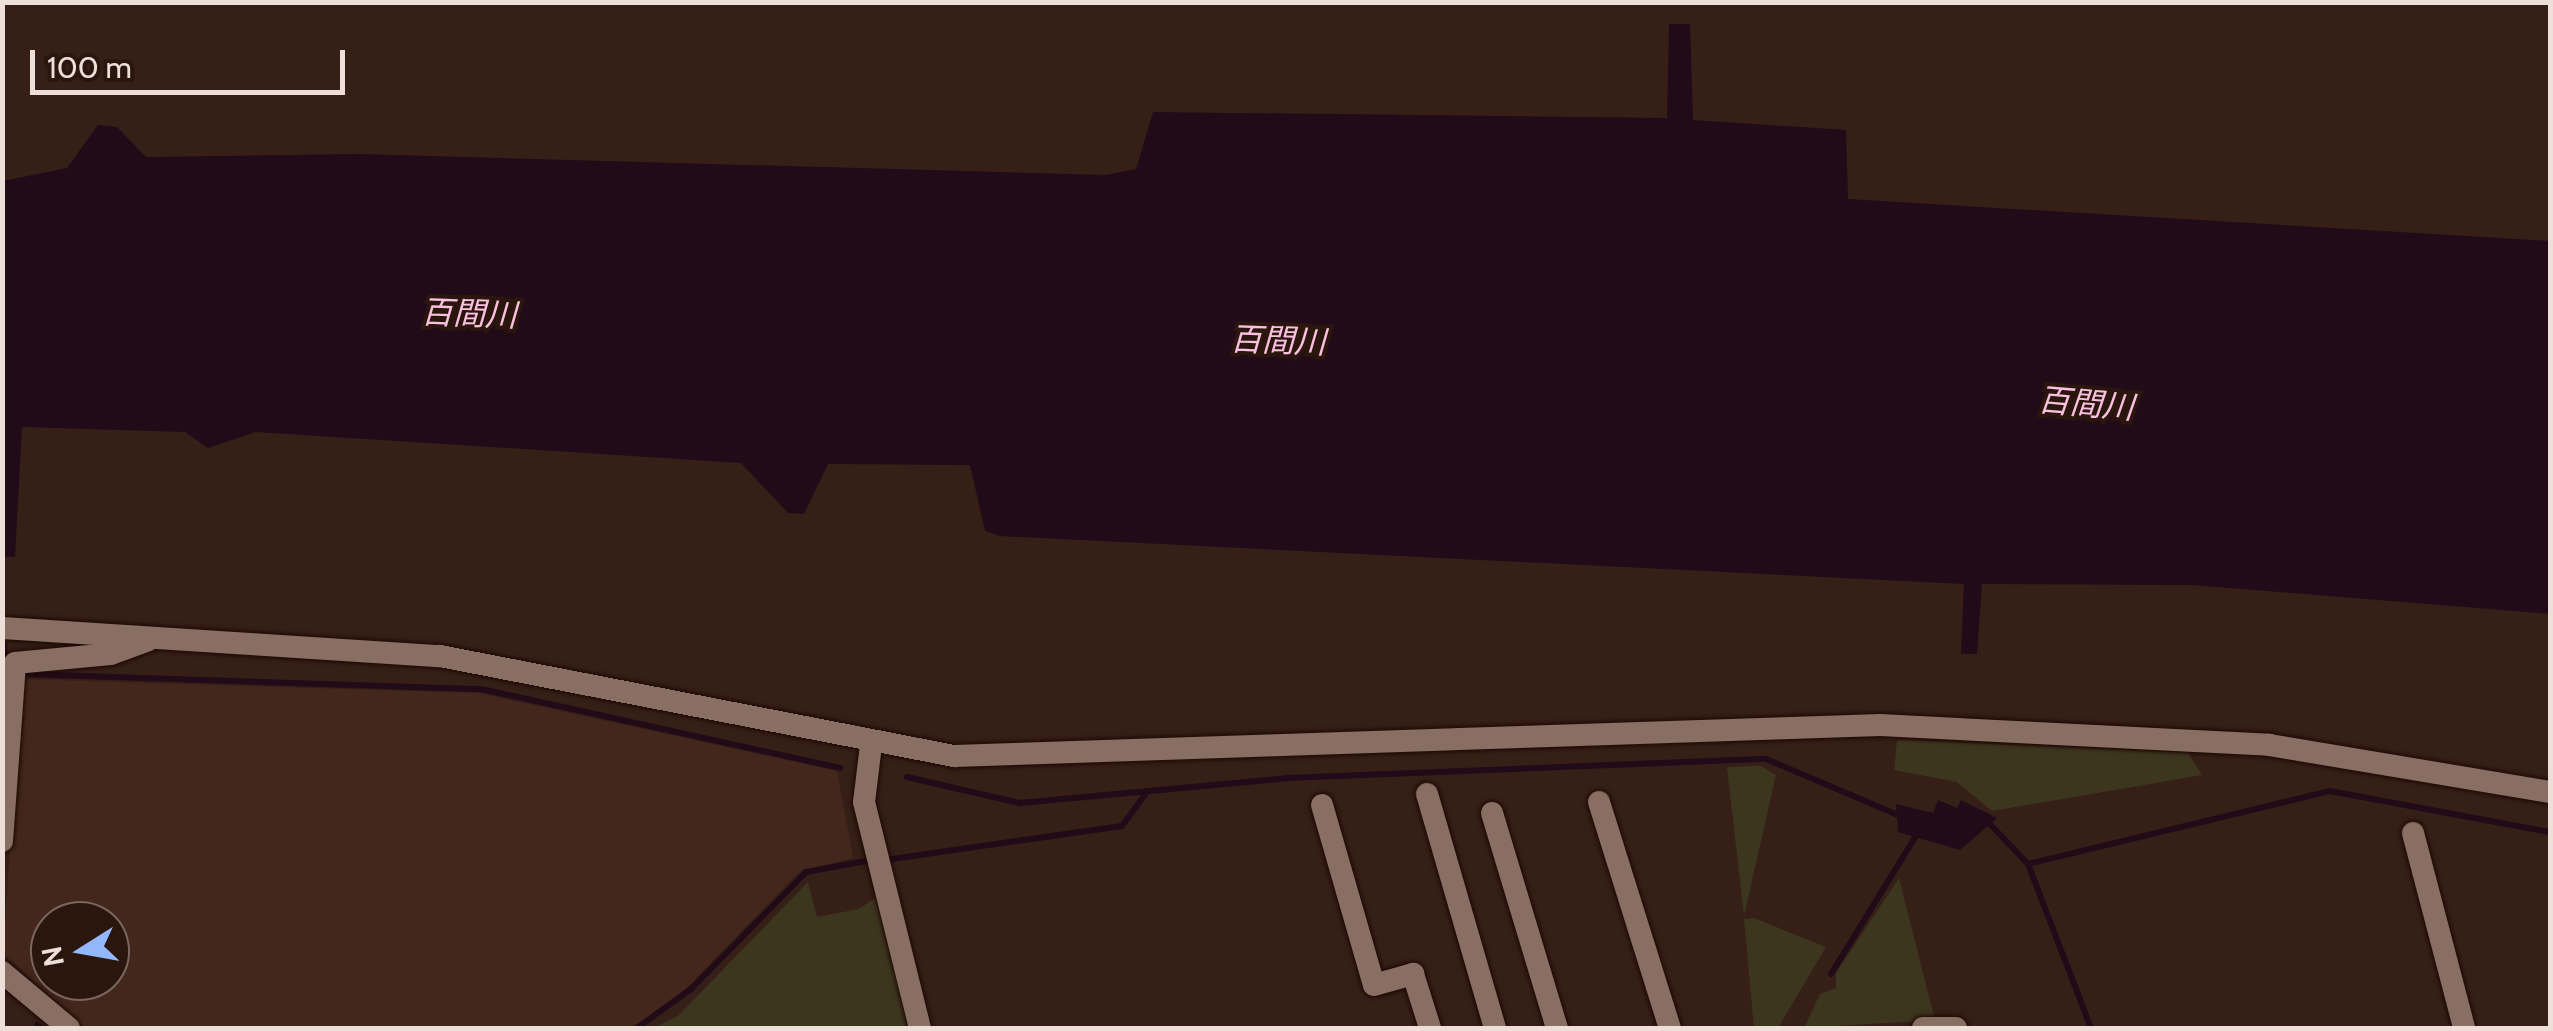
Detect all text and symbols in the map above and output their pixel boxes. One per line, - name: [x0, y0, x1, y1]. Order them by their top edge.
- scale bar: [35, 30, 350, 92]
- text: 100 m: [47, 49, 132, 86]
- water label: 百間川: [420, 293, 518, 335]
- water label: 百間川: [1229, 320, 1327, 362]
- water label: 百間川: [2037, 381, 2135, 427]
- north arrow: [30, 901, 130, 1001]
- text: N: [34, 943, 71, 969]

